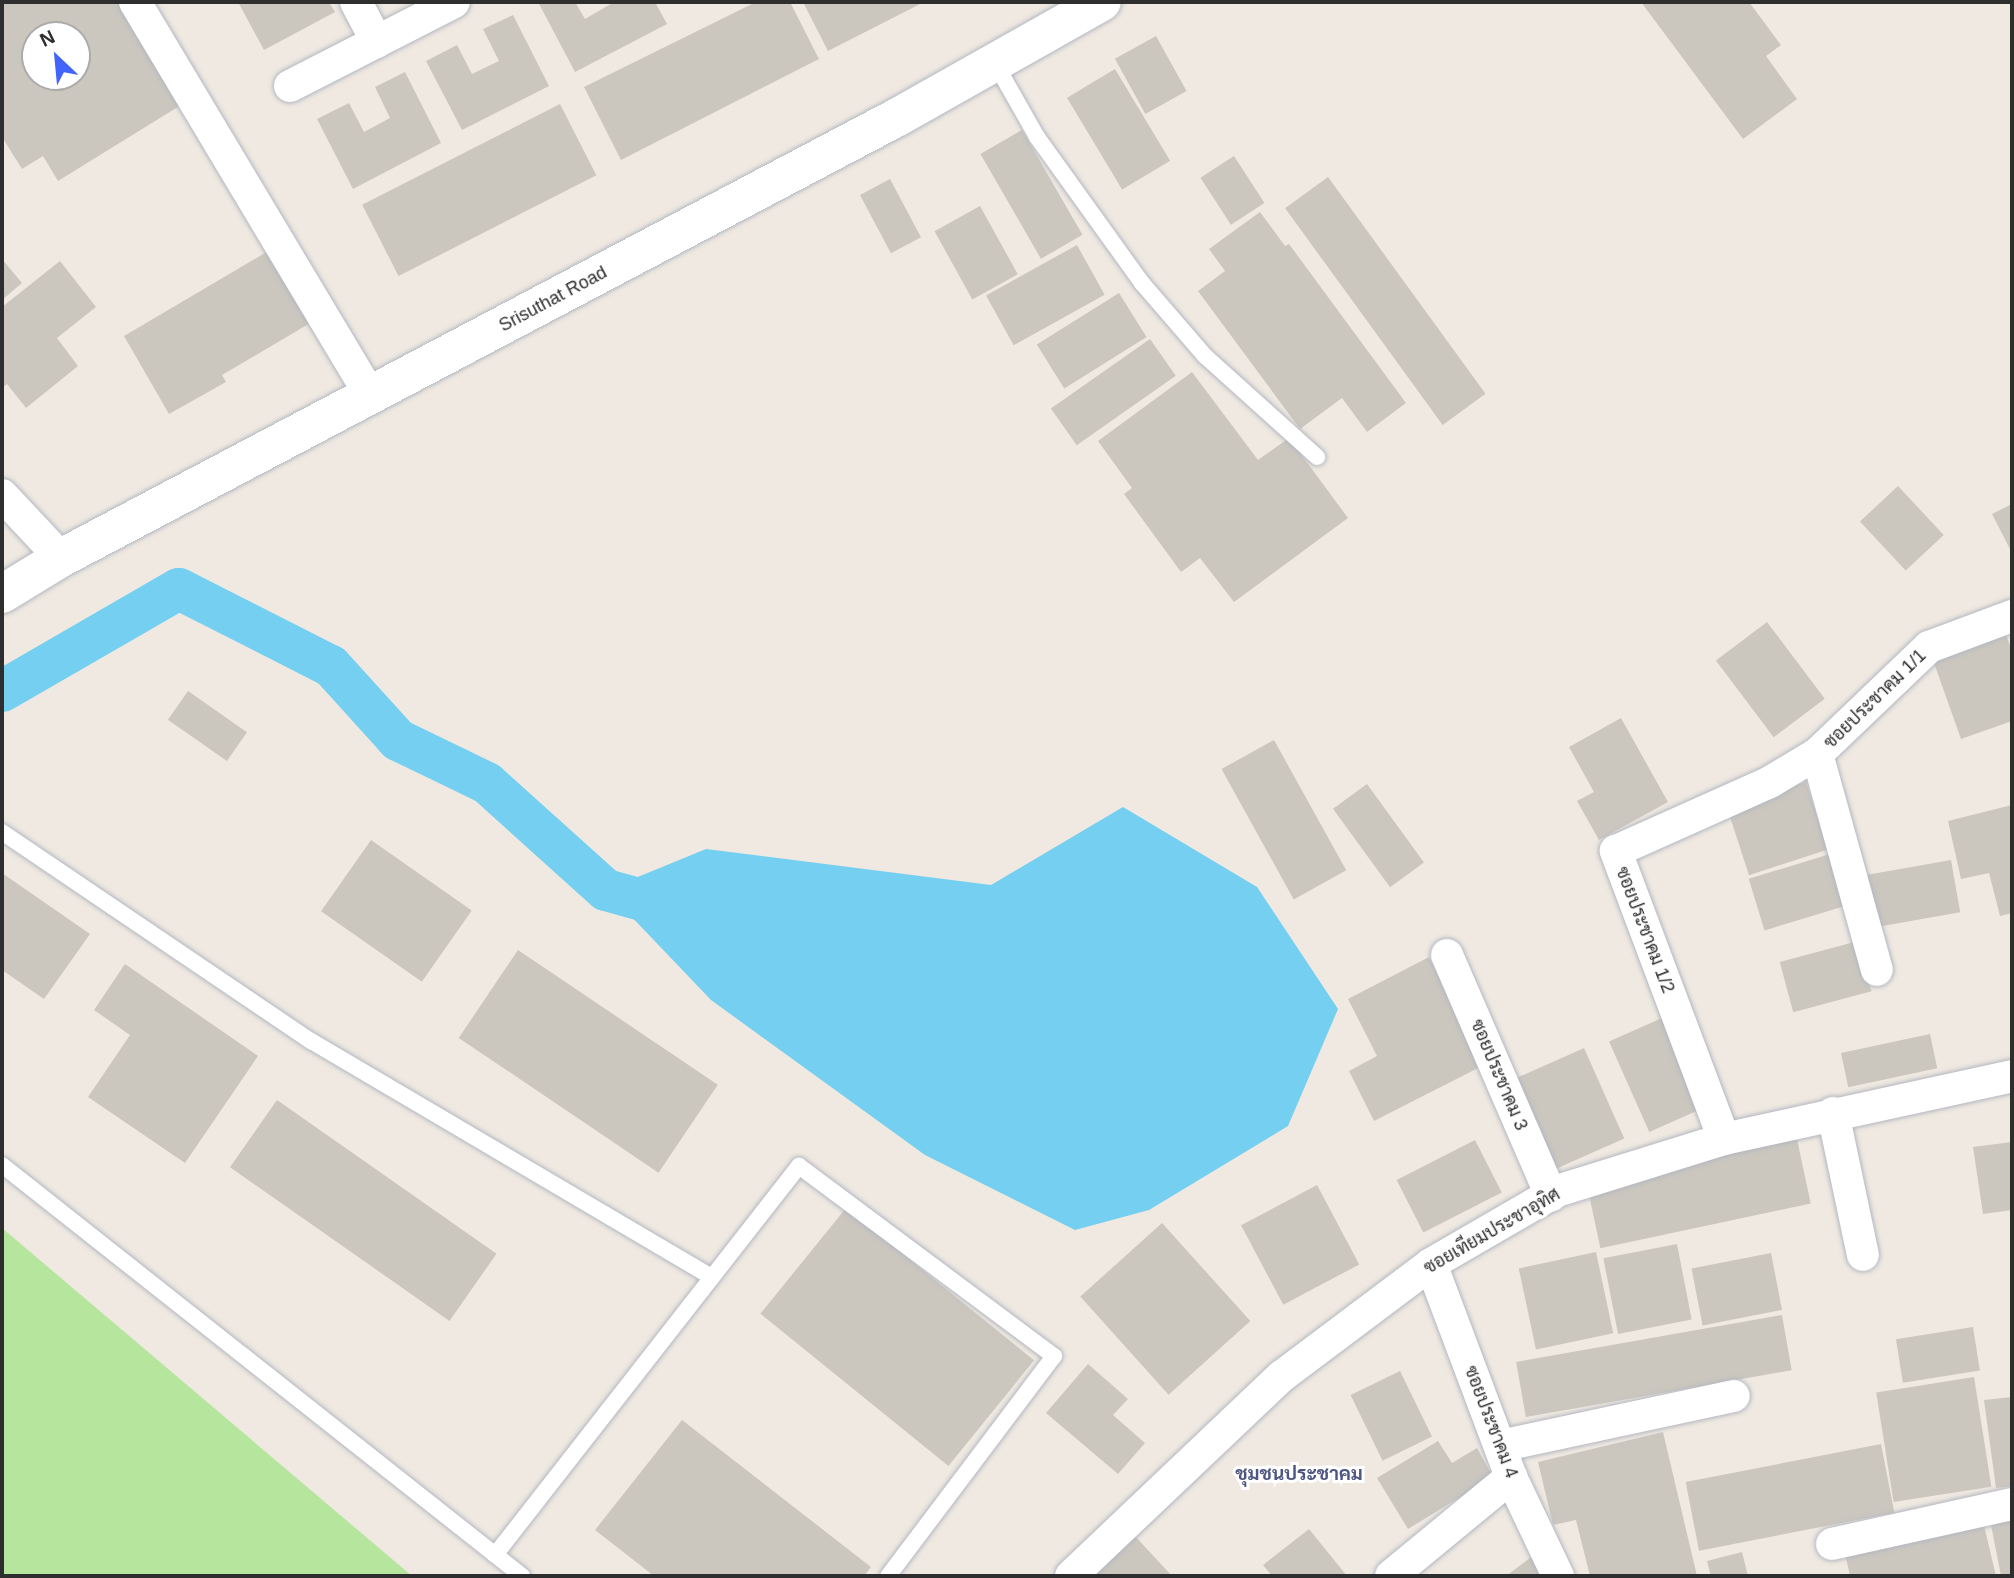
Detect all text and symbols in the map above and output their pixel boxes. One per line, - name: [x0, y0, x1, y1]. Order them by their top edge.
- north arrow: [21, 21, 91, 91]
- text: N: [37, 26, 58, 51]
- street label: Srisuthat Road: [495, 262, 611, 336]
- street label: ซอยประชาคม 1/1: [1819, 645, 1931, 753]
- street label: ซอยประชาคม 1/2: [1611, 864, 1679, 996]
- street label: ซอยประชาคม 3: [1466, 1016, 1532, 1134]
- street label: ซอยเทียมประชาอุทิศ: [1420, 1183, 1564, 1279]
- street label: ซอยประชาคม 4: [1460, 1363, 1522, 1481]
- district label: ชุมชนประชาคม: [1235, 1463, 1363, 1485]

